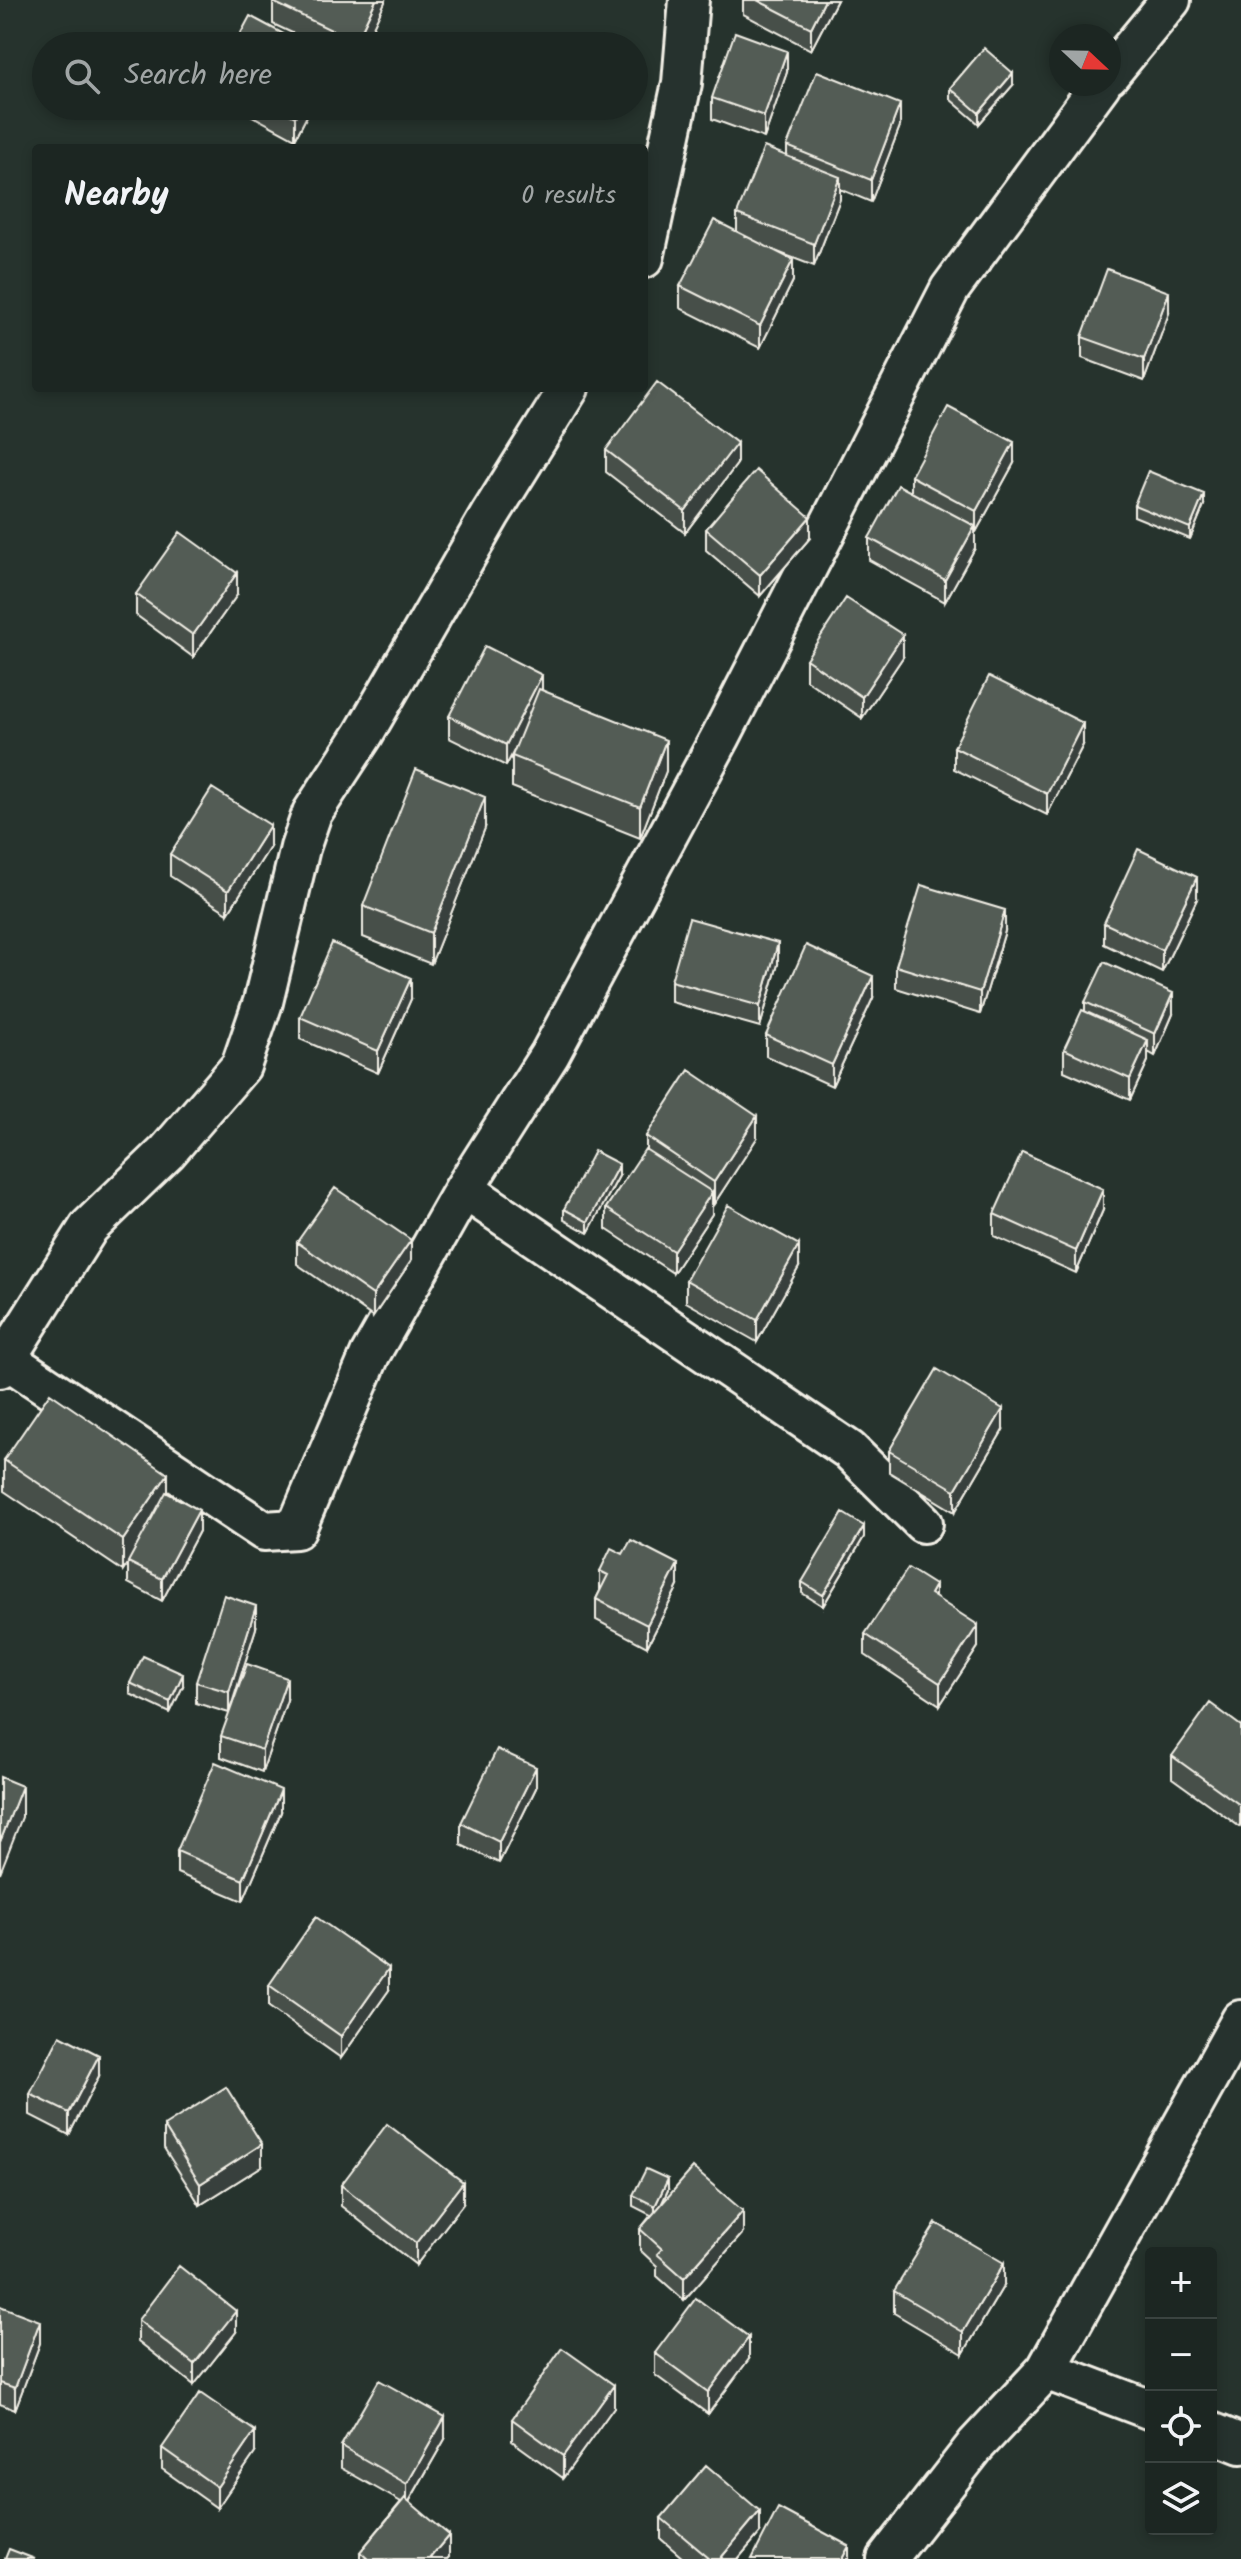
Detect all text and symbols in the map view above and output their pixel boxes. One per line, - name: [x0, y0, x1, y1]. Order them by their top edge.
- north arrow: [1049, 24, 1121, 96]
- search box: [32, 32, 648, 120]
- text: Search here: [124, 52, 272, 100]
- icon: search: [60, 54, 104, 98]
- text: Nearby: [64, 169, 169, 223]
- text: 0 results: [521, 175, 616, 217]
- map controls: [1145, 2247, 1217, 2535]
- button: +: [1145, 2247, 1217, 2319]
- button: −: [1145, 2319, 1217, 2391]
- button: locate: [1145, 2391, 1217, 2463]
- button: layers: [1145, 2463, 1217, 2535]

